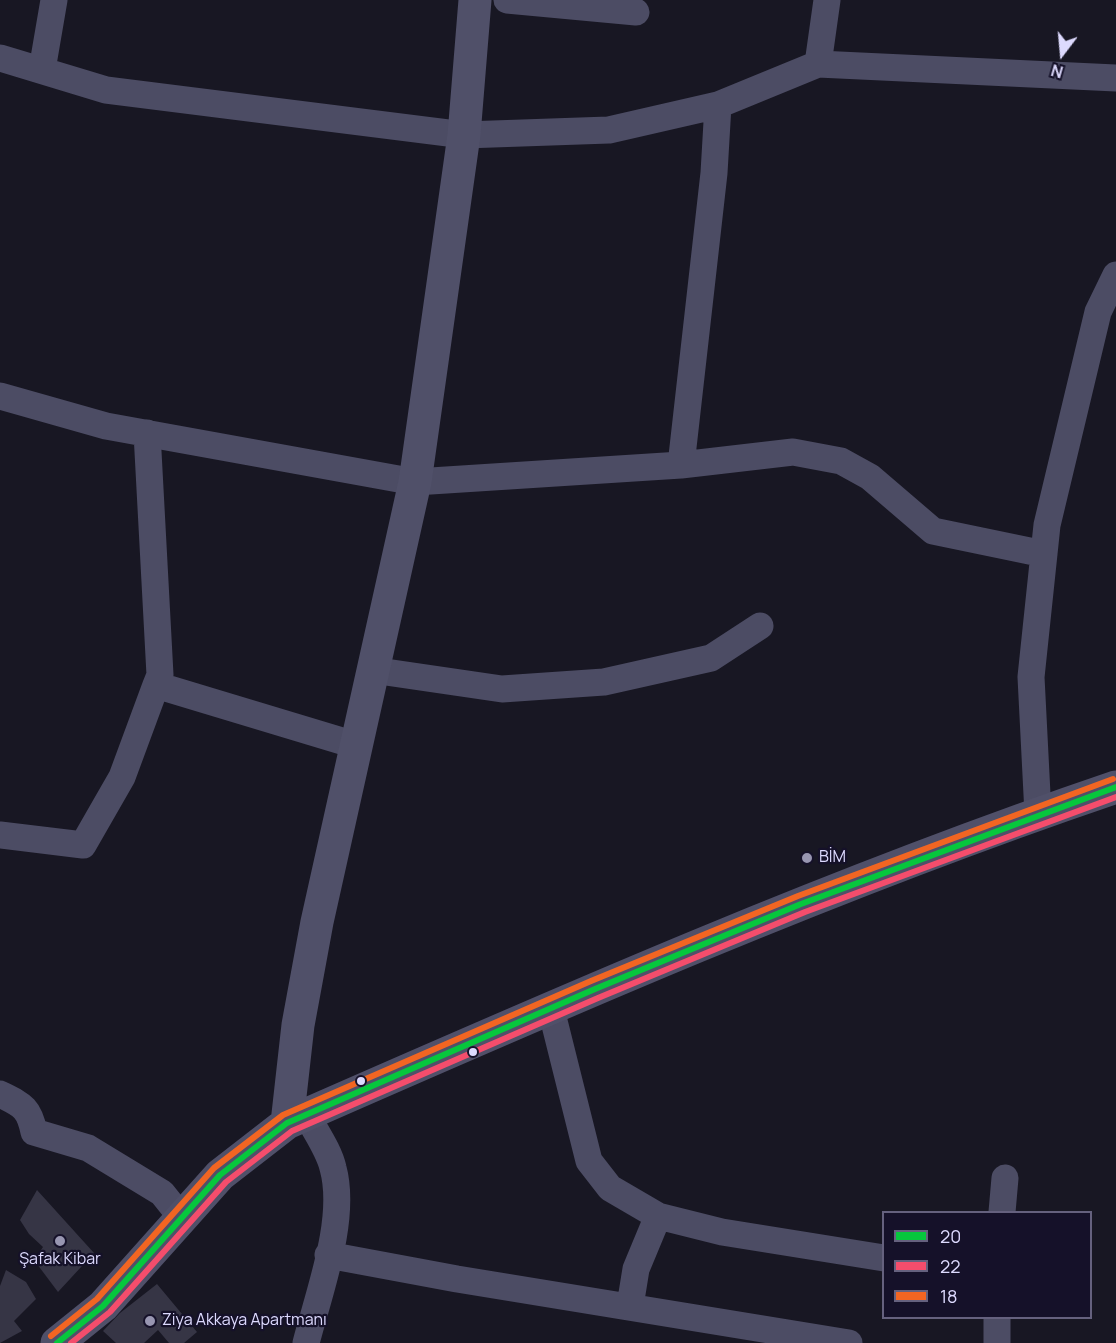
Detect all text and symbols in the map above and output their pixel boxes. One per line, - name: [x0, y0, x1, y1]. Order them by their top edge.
- north arrow: [1032, 24, 1092, 84]
- text: N: [1048, 59, 1066, 83]
- place label: BİM: [819, 848, 846, 868]
- marker: BİM: [800, 851, 814, 865]
- unlabelled marker: [467, 1046, 479, 1058]
- unlabelled marker: [355, 1075, 367, 1087]
- legend: [882, 1211, 1092, 1319]
- text: 20: [940, 1224, 961, 1248]
- marker: Şafak Kibar: [53, 1234, 67, 1248]
- place label: Şafak Kibar: [19, 1250, 101, 1270]
- text: 22: [940, 1254, 961, 1278]
- text: 18: [940, 1284, 957, 1308]
- place label: Ziya Akkaya Apartmanı: [162, 1311, 327, 1331]
- marker: Ziya Akkaya Apartmanı: [143, 1314, 157, 1328]

